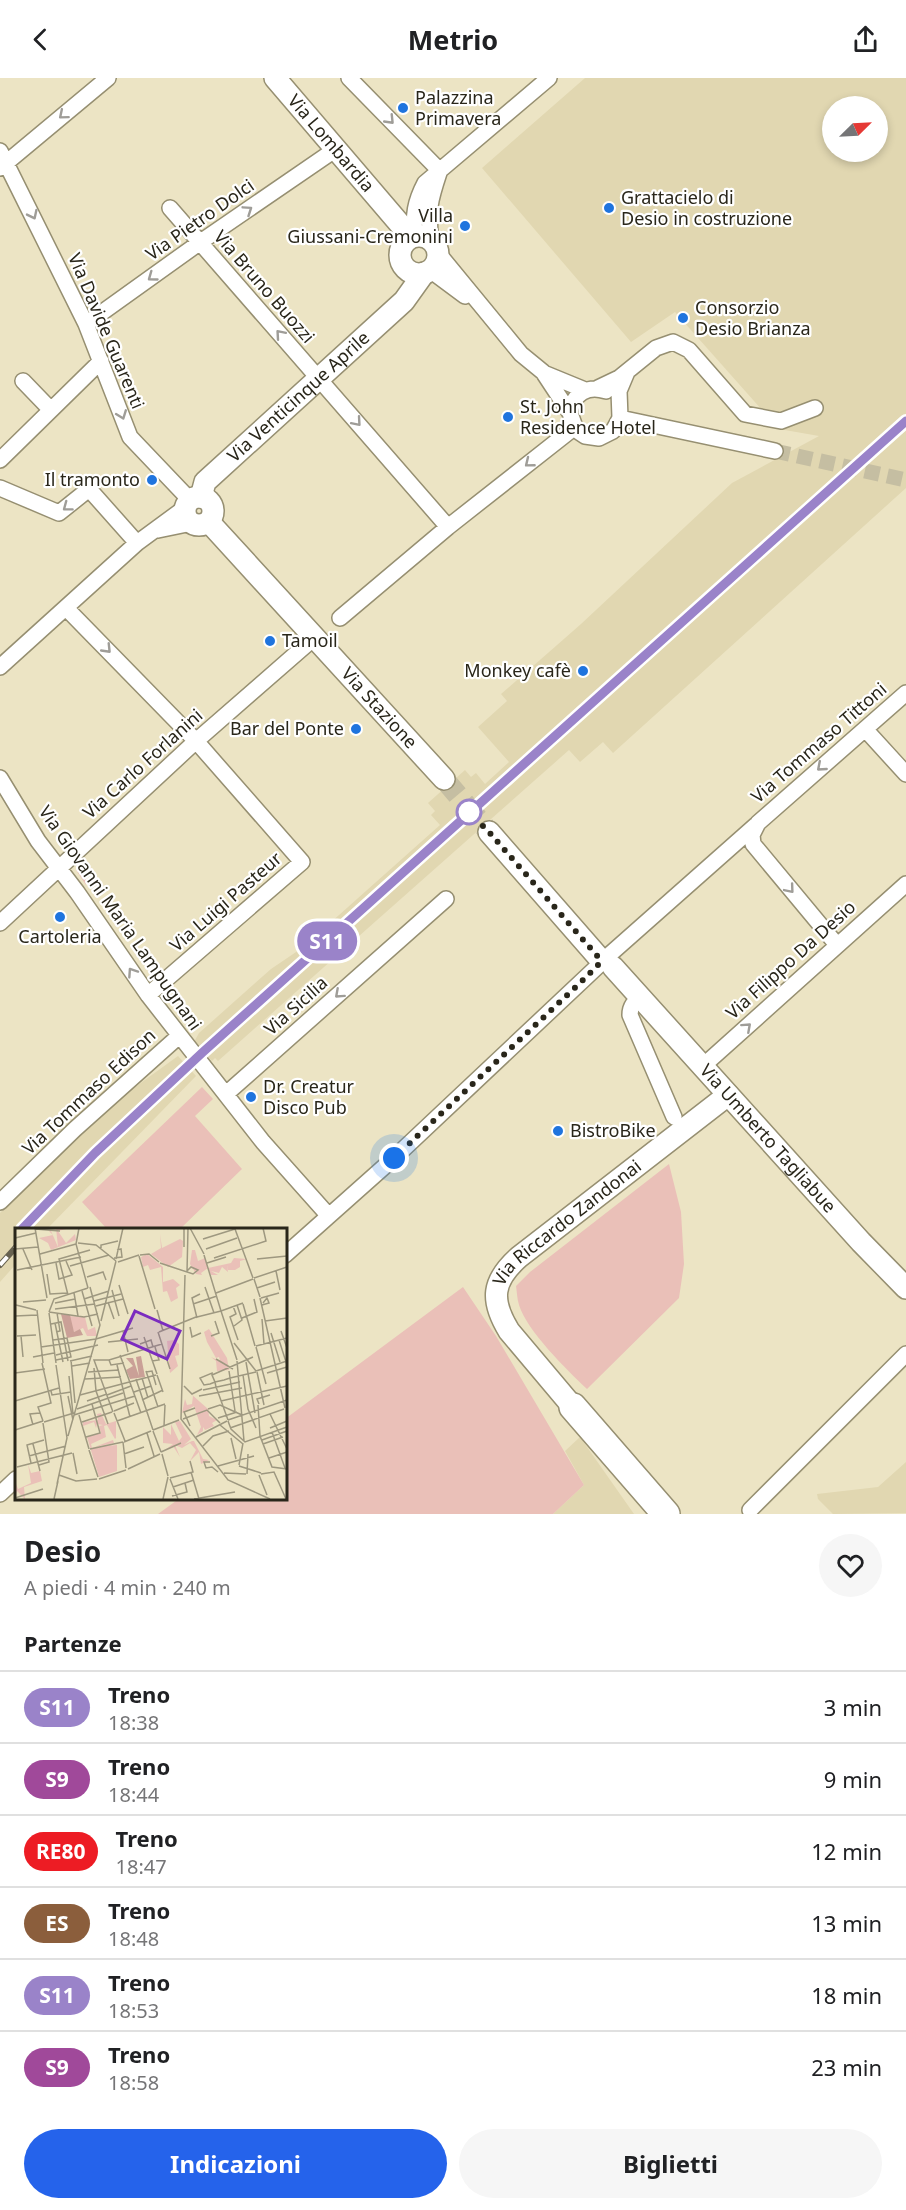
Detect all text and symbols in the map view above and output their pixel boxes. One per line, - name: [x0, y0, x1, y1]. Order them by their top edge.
- text: Metrio: [408, 21, 498, 58]
- icon: back: [24, 23, 57, 56]
- icon: share: [849, 23, 882, 56]
- place label: Palazzina Primavera: [415, 85, 501, 130]
- street label: Via Lombardia: [283, 89, 380, 197]
- north arrow: [822, 96, 888, 162]
- map controls: [822, 96, 888, 162]
- marker: Palazzina Primavera: [396, 101, 410, 115]
- one-way arrow: [59, 108, 70, 119]
- one-way arrow: [383, 112, 394, 123]
- street label: Via Pietro Dolci: [141, 173, 258, 265]
- place label: Grattacielo di Desio in costruzione: [621, 185, 792, 230]
- marker: Grattacielo di Desio in costruzione: [602, 201, 616, 215]
- place label: Villa Giussani-Cremonini: [287, 203, 453, 248]
- one-way arrow: [241, 206, 252, 217]
- one-way arrow: [25, 208, 37, 219]
- marker: Villa Giussani-Cremonini: [458, 219, 472, 233]
- street label: Via Bruno Buozzi: [209, 225, 320, 348]
- street label: Via Davide Guarenti: [63, 249, 151, 412]
- one-way arrow: [147, 270, 158, 281]
- place label: Consorzio Desio Brianza: [695, 295, 811, 340]
- marker: Consorzio Desio Brianza: [676, 311, 690, 325]
- street label: Via Venticinque Aprile: [222, 325, 374, 467]
- one-way arrow: [276, 330, 287, 341]
- place label: St. John Residence Hotel: [520, 394, 656, 439]
- one-way arrow: [114, 409, 127, 420]
- marker: St. John Residence Hotel: [501, 410, 515, 424]
- one-way arrow: [350, 415, 361, 426]
- one-way arrow: [524, 456, 535, 467]
- place label: Il tramonto: [45, 467, 140, 491]
- marker: Il tramonto: [145, 473, 159, 487]
- one-way arrow: [62, 499, 73, 510]
- place label: Tamoil: [282, 628, 338, 652]
- marker: Tamoil: [263, 634, 277, 648]
- one-way arrow: [100, 643, 111, 653]
- place label: Monkey cafè: [464, 658, 571, 682]
- street label: Via Stazione: [336, 662, 423, 753]
- marker: Monkey cafè: [576, 664, 590, 678]
- street label: Via Tommaso Tittoni: [746, 677, 891, 808]
- street label: Via Carlo Forlanini: [77, 703, 207, 823]
- place label: Bar del Ponte: [230, 716, 344, 740]
- marker: Bar del Ponte: [349, 722, 363, 736]
- one-way arrow: [818, 760, 828, 771]
- unlabelled marker: [456, 799, 482, 825]
- street label: Via Giovanni Maria Lampugnani: [34, 800, 208, 1035]
- street label: Via Luigi Pasteur: [164, 846, 287, 956]
- one-way arrow: [783, 882, 794, 893]
- street label: Via Filippo Da Desio: [720, 895, 860, 1024]
- marker: Cartoleria: [53, 910, 67, 924]
- line badge: S11: [292, 922, 362, 960]
- place label: Cartoleria: [18, 924, 102, 948]
- text: S11: [309, 927, 345, 955]
- one-way arrow: [128, 968, 139, 979]
- street label: Via Sicilia: [259, 970, 332, 1040]
- one-way arrow: [335, 987, 345, 998]
- street label: Via Tommaso Edison: [16, 1023, 160, 1159]
- one-way arrow: [740, 1023, 750, 1034]
- street label: Via Umberto Tagliabue: [695, 1058, 842, 1217]
- place label: Dr. Creatur Disco Pub: [263, 1074, 355, 1119]
- marker: Dr. Creatur Disco Pub: [244, 1090, 258, 1104]
- place label: BistroBike: [570, 1118, 656, 1142]
- marker: BistroBike: [551, 1124, 565, 1138]
- your location: [379, 1143, 409, 1173]
- street label: Via Riccardo Zandonai: [486, 1154, 646, 1289]
- inset map: [15, 1228, 286, 1499]
- text: Desio: [24, 1532, 101, 1570]
- button: heart: [819, 1534, 882, 1597]
- text: A piedi · 4 min · 240 m: [24, 1574, 231, 1601]
- text: Partenze: [24, 1628, 122, 1658]
- text: Treno: [108, 1679, 170, 1709]
- text: 3 min: [824, 1692, 882, 1722]
- text: S11: [39, 1693, 75, 1721]
- text: 18:38: [108, 1709, 159, 1736]
- text: Treno: [108, 1751, 170, 1781]
- text: 9 min: [824, 1764, 882, 1794]
- text: S9: [45, 1765, 69, 1793]
- text: 18:44: [108, 1781, 159, 1808]
- text: Treno: [116, 1823, 178, 1853]
- text: 12 min: [811, 1836, 882, 1866]
- text: RE80: [36, 1837, 86, 1865]
- text: 18:47: [116, 1853, 167, 1880]
- text: Treno: [108, 1895, 170, 1925]
- text: 13 min: [811, 1908, 882, 1938]
- text: ES: [45, 1909, 69, 1937]
- text: 18:48: [108, 1925, 159, 1952]
- text: Treno: [108, 1967, 170, 1997]
- text: 18 min: [811, 1980, 882, 2010]
- text: S11: [39, 1981, 75, 2009]
- text: 18:53: [108, 1997, 159, 2024]
- text: Treno: [108, 2039, 170, 2069]
- text: 23 min: [811, 2052, 882, 2082]
- text: S9: [45, 2053, 69, 2081]
- text: 18:58: [108, 2069, 159, 2096]
- button: Indicazioni: [24, 2129, 447, 2198]
- button: Biglietti: [459, 2129, 882, 2198]

